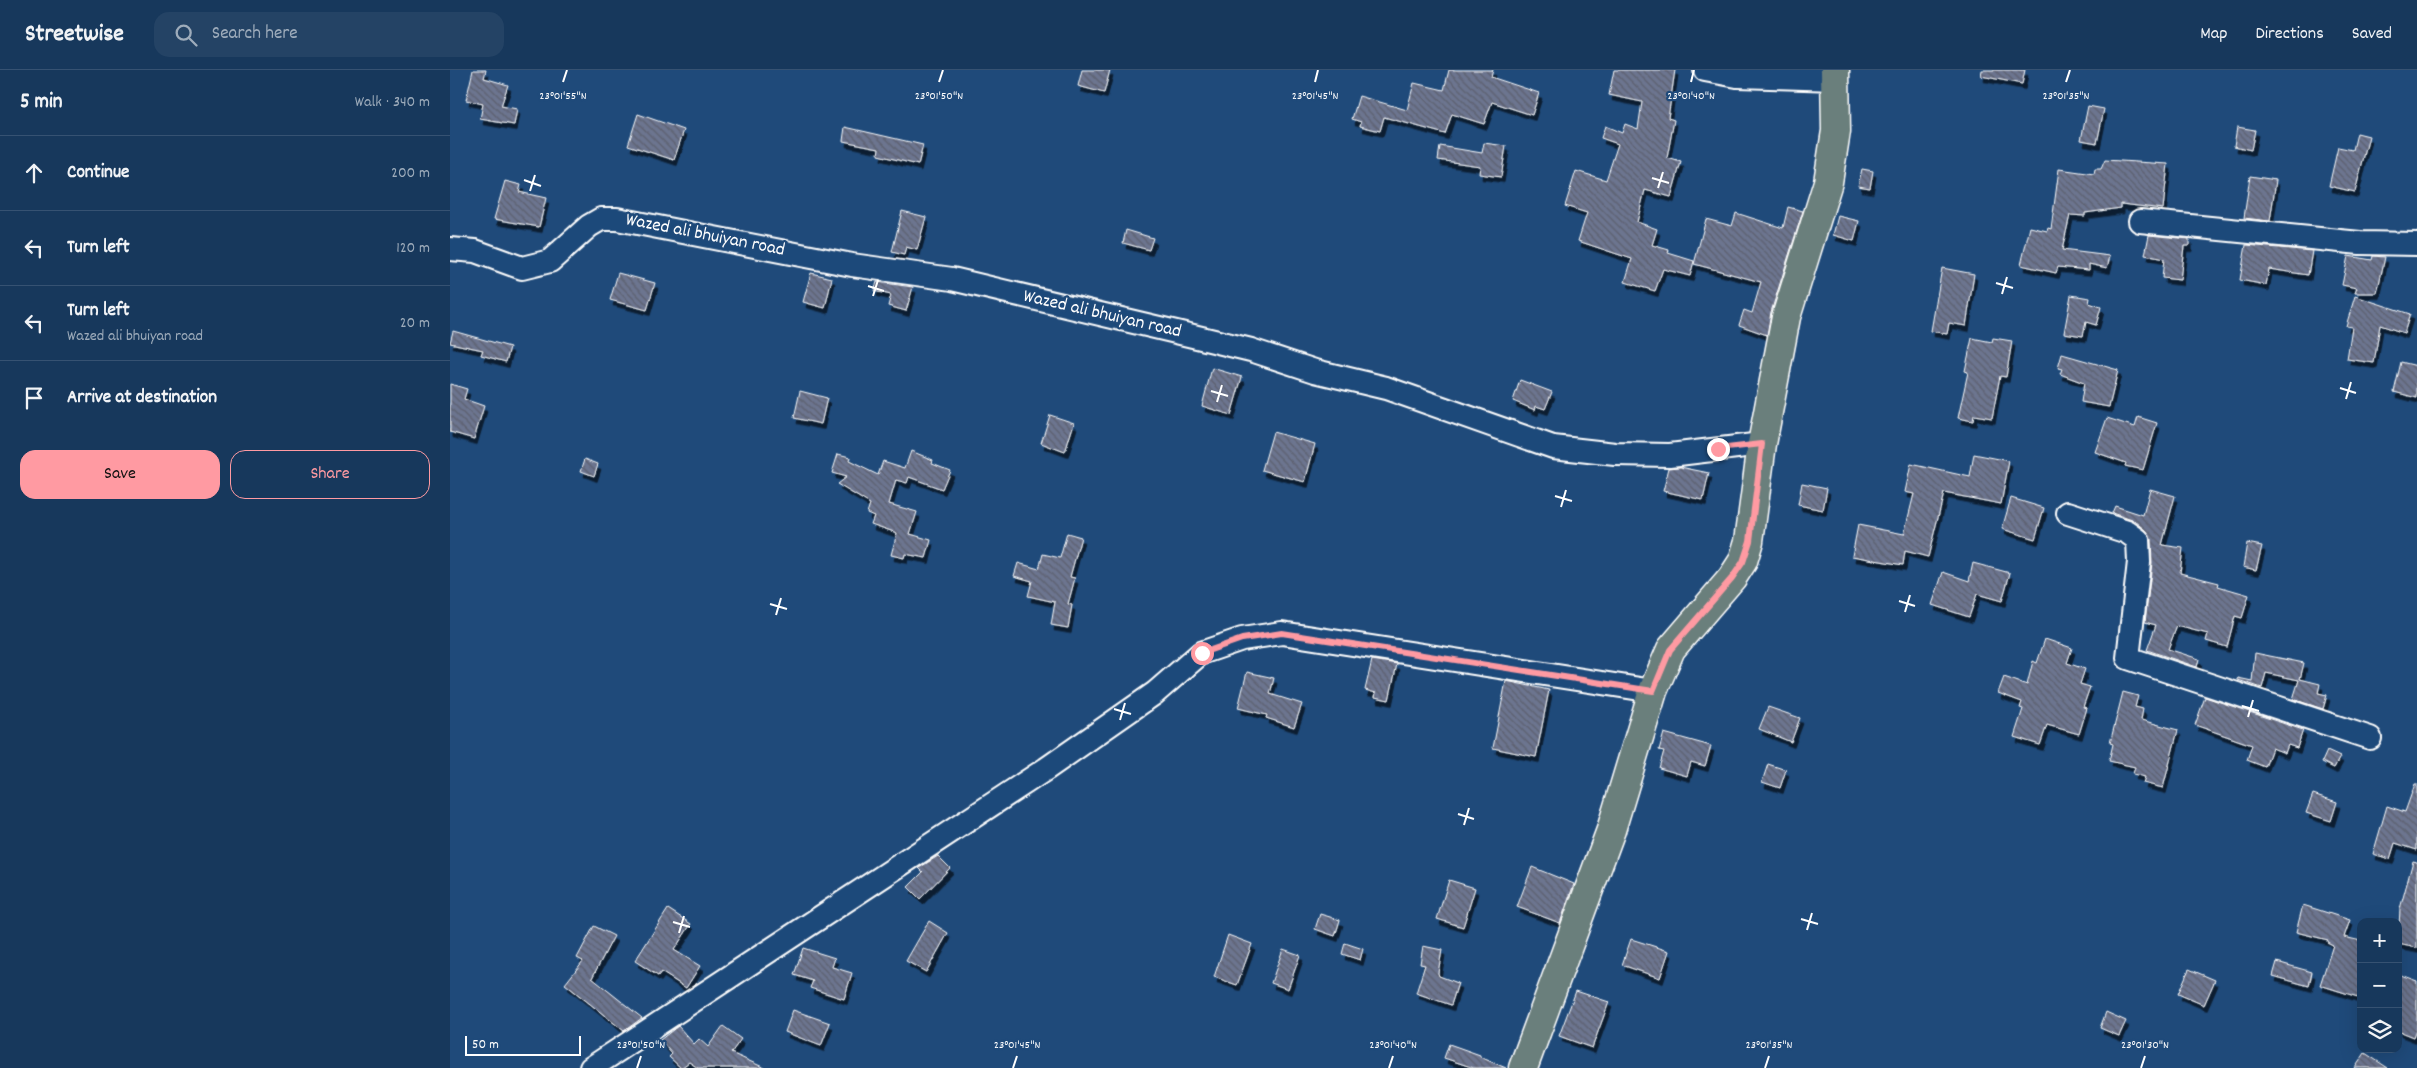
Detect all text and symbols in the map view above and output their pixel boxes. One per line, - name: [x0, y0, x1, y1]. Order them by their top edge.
- search box: [154, 12, 504, 57]
- text: Streetwise: [25, 18, 124, 52]
- icon: search: [172, 21, 200, 49]
- text: Search here: [212, 21, 298, 48]
- text: Map: [2200, 22, 2227, 47]
- text: Directions: [2255, 22, 2324, 47]
- text: Saved: [2352, 22, 2392, 47]
- text: 5 min: [20, 88, 63, 118]
- text: 23°01'55"N: [539, 88, 587, 105]
- text: 23°01'50"N: [915, 88, 963, 105]
- text: 23°01'45"N: [1292, 88, 1338, 105]
- text: 23°01'40"N: [1667, 88, 1715, 105]
- text: 23°01'35"N: [2042, 88, 2090, 105]
- text: Walk · 340 m: [355, 91, 430, 114]
- icon: ahead: [20, 159, 48, 187]
- text: Continue: [67, 160, 129, 187]
- text: 200 m: [391, 162, 430, 185]
- street label: Wazed ali bhuiyan road: [623, 207, 787, 265]
- icon: left: [20, 234, 48, 262]
- text: Turn left: [67, 235, 130, 262]
- text: 120 m: [396, 237, 430, 260]
- street label: Wazed ali bhuiyan road: [1020, 284, 1184, 346]
- text: Turn left: [67, 298, 130, 325]
- icon: left: [20, 309, 48, 337]
- text: 20 m: [400, 312, 430, 335]
- text: Wazed ali bhuiyan road: [67, 325, 203, 348]
- icon: arrive: [20, 384, 48, 412]
- text: Arrive at destination: [67, 385, 217, 412]
- route end: [1707, 438, 1730, 461]
- button: Save: [20, 450, 220, 499]
- button: Share: [230, 450, 430, 499]
- route start: [1191, 642, 1214, 665]
- map controls: [2357, 918, 2402, 1053]
- button: +: [2357, 918, 2402, 963]
- button: −: [2357, 963, 2402, 1008]
- button: layers: [2357, 1008, 2402, 1053]
- scale bar: [465, 1033, 581, 1056]
- text: 50 m: [472, 1035, 499, 1055]
- text: 23°01'50"N: [617, 1037, 665, 1054]
- text: 23°01'45"N: [994, 1037, 1040, 1054]
- text: 23°01'40"N: [1369, 1037, 1417, 1054]
- text: 23°01'35"N: [1745, 1037, 1793, 1054]
- text: 23°01'30"N: [2121, 1037, 2169, 1054]

